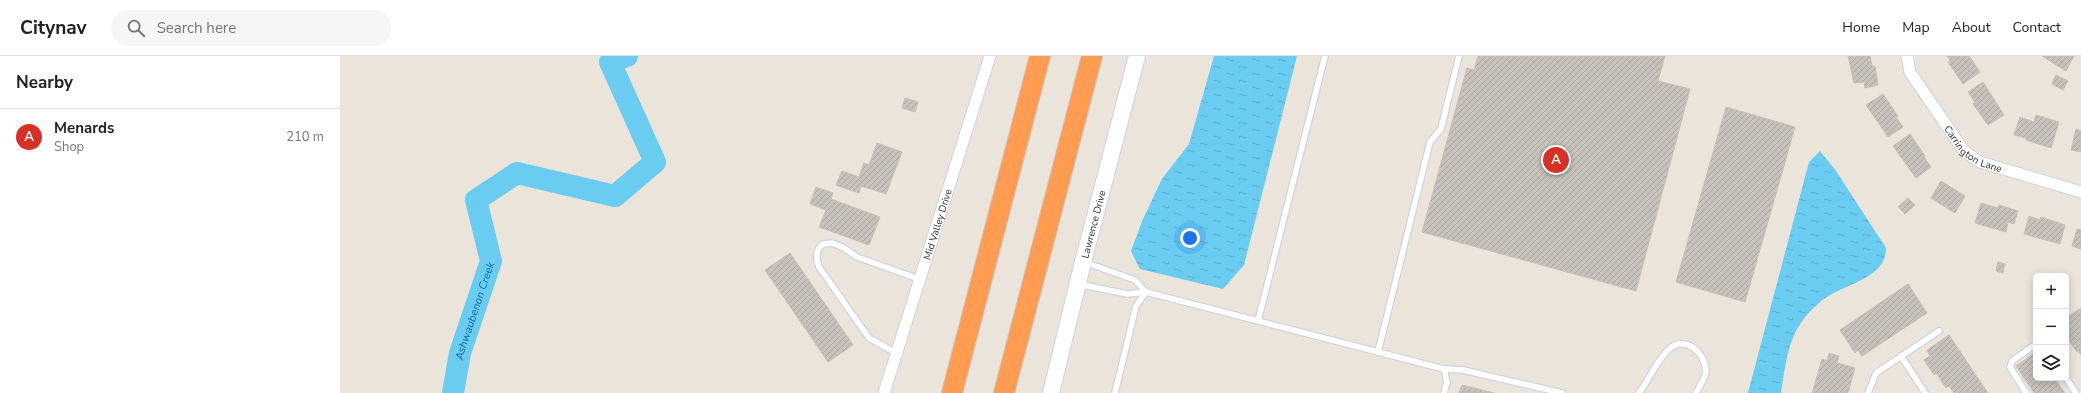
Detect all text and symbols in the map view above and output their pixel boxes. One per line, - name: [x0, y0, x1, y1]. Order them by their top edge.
- search box: [111, 10, 391, 46]
- text: Citynav: [20, 15, 87, 41]
- icon: search: [125, 17, 147, 39]
- text: Search here: [157, 18, 236, 38]
- text: Home: [1842, 18, 1880, 37]
- text: Map: [1902, 18, 1930, 37]
- text: About: [1952, 18, 1991, 37]
- text: Contact: [2013, 18, 2061, 37]
- text: Nearby: [16, 71, 73, 94]
- text: Menards: [54, 118, 114, 138]
- street label: Carrington Lane: [1940, 123, 2003, 176]
- text: A: [24, 128, 34, 146]
- text: 210 m: [286, 128, 324, 146]
- text: Shop: [54, 138, 84, 156]
- pin: A: [1543, 145, 1569, 175]
- street label: Mid Valley Drive: [920, 187, 956, 262]
- street label: Lawrence Drive: [1078, 189, 1110, 260]
- your location: [1180, 228, 1200, 248]
- water label: Ashwaubenon Creek: [452, 259, 498, 362]
- map controls: [2033, 273, 2069, 381]
- button: +: [2033, 273, 2069, 309]
- button: −: [2033, 309, 2069, 345]
- button: layers: [2033, 345, 2069, 381]

